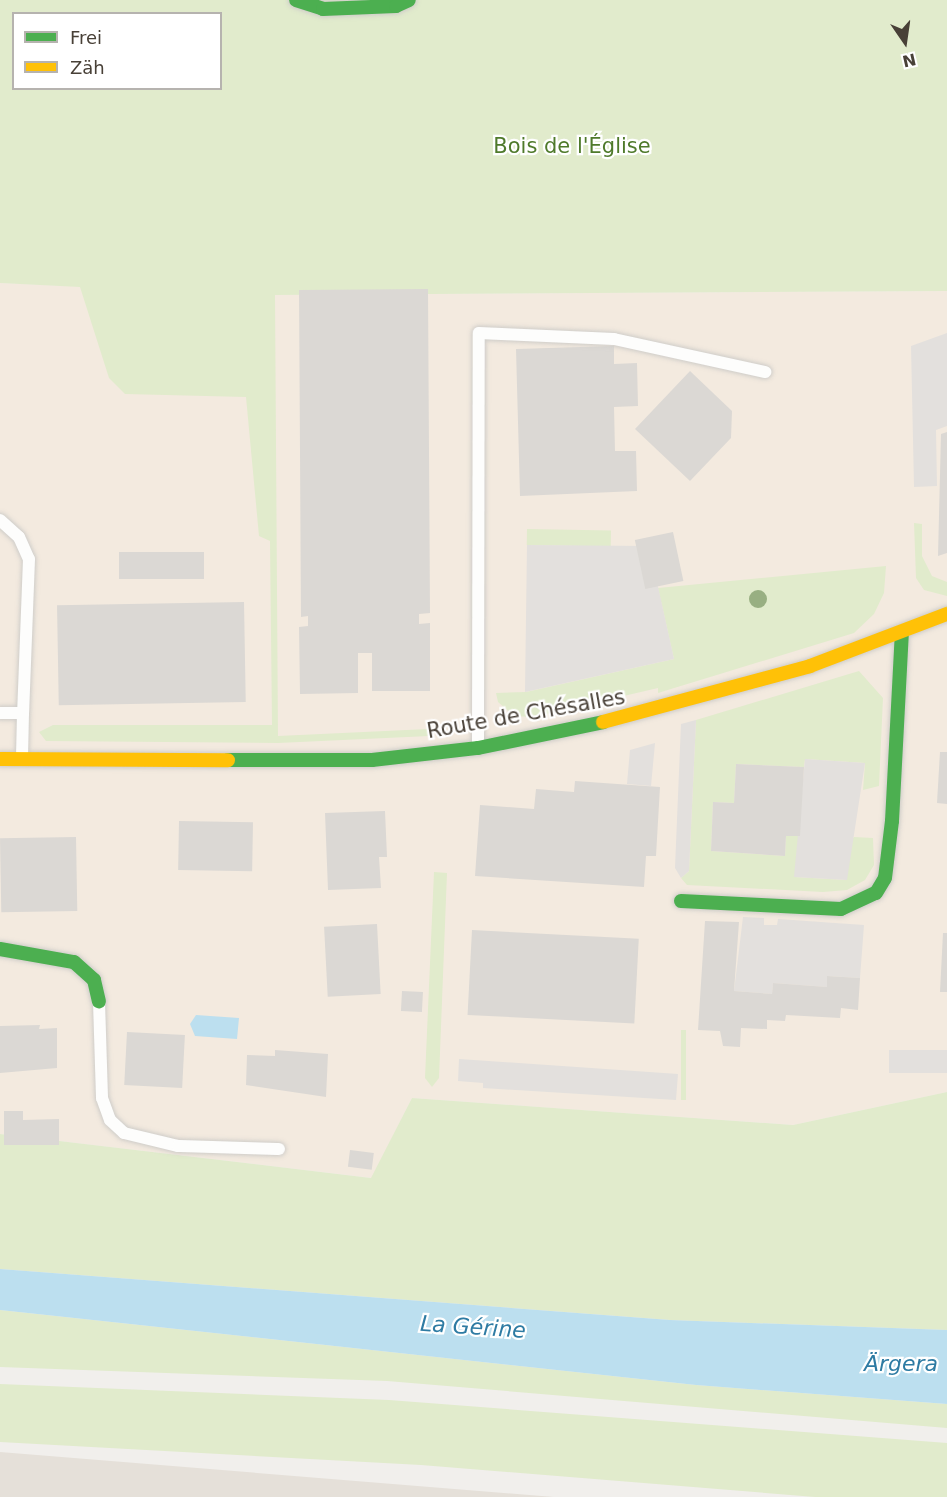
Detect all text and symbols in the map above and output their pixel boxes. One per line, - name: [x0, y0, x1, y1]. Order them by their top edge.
- legend: [12, 12, 222, 90]
- north arrow: [875, 12, 935, 72]
- text: Frei: [70, 27, 102, 48]
- text: N: [901, 49, 918, 71]
- text: Zäh: [70, 57, 105, 78]
- park label: Bois de l'Église: [493, 133, 651, 159]
- street label: Route de Chésalles: [425, 684, 627, 744]
- water label: La Gérine: [419, 1310, 527, 1344]
- water label: Ärgera: [864, 1351, 938, 1377]

